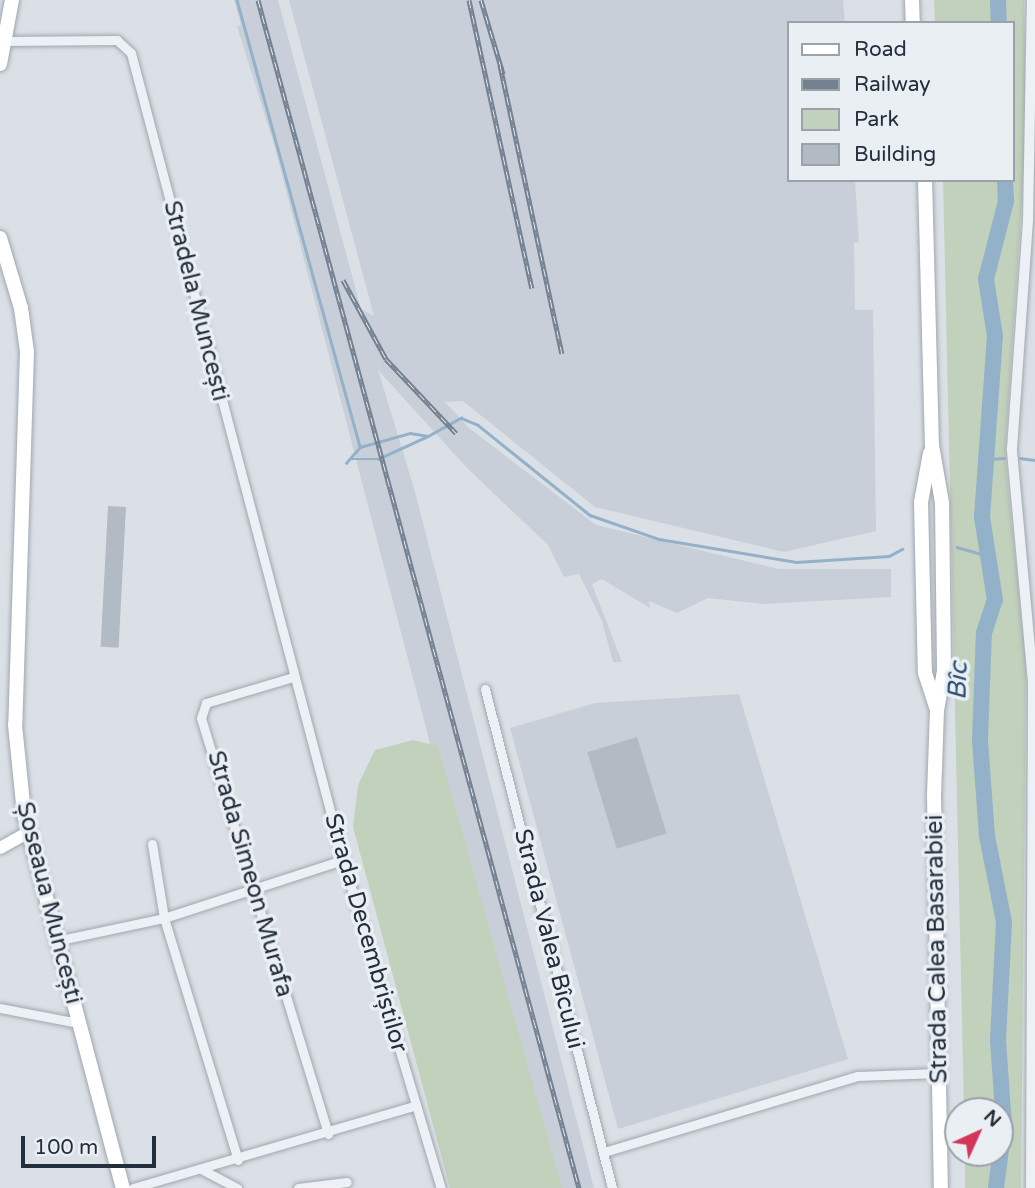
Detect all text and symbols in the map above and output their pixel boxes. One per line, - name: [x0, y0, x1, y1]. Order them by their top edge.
- legend: [786, 21, 1014, 182]
- text: Road: [854, 37, 907, 62]
- text: Railway: [854, 72, 931, 97]
- text: Park: [854, 107, 899, 132]
- text: Building: [854, 142, 936, 167]
- street label: Stradela Muncești: [157, 198, 235, 404]
- water label: Bîc: [942, 661, 974, 701]
- street label: Strada Simeon Murafa: [201, 748, 299, 1000]
- street label: Șoseaua Muncești: [10, 799, 88, 1007]
- street label: Strada Decembriștilor: [318, 810, 414, 1056]
- street label: Strada Calea Basarabiei: [920, 814, 954, 1084]
- street label: Strada Valea Bîcului: [508, 826, 590, 1052]
- north arrow: [944, 1097, 1014, 1167]
- text: N: [979, 1105, 1006, 1132]
- scale bar: [24, 1122, 159, 1166]
- text: 100 m: [34, 1135, 98, 1160]

